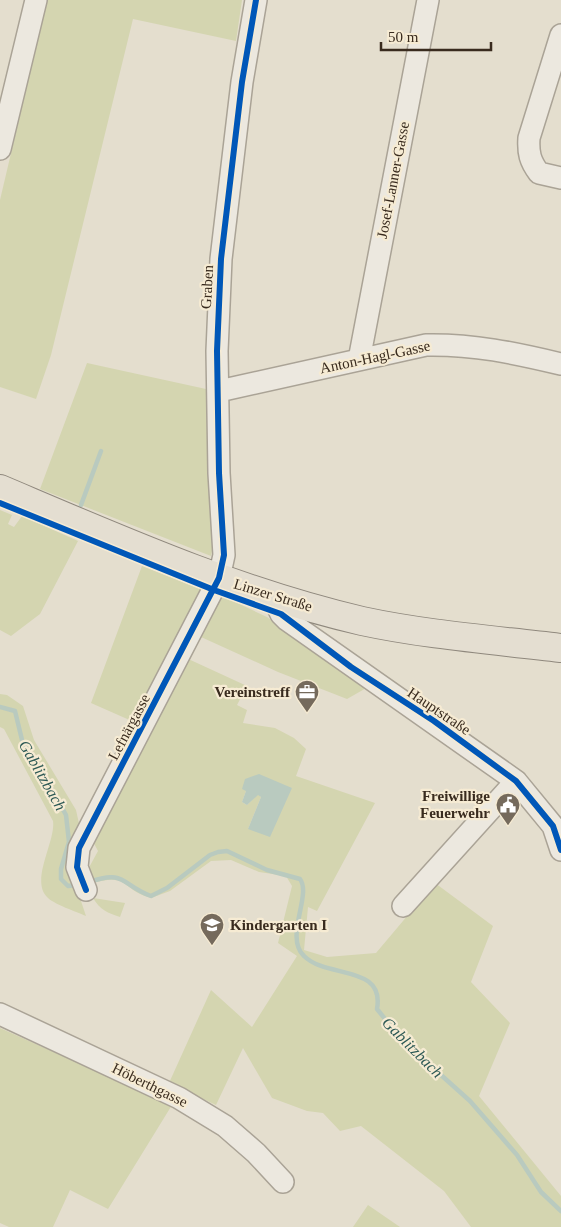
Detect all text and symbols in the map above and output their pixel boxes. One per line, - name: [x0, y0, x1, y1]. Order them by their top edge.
- scale bar: [381, 20, 491, 52]
- text: 50 m: [388, 29, 419, 45]
- street label: Josef-Lanner-Gasse: [374, 120, 412, 240]
- street label: Graben: [198, 264, 216, 309]
- street label: Anton-Hagl-Gasse: [318, 337, 432, 377]
- street label: Linzer Straße: [232, 575, 314, 615]
- office icon: Vereinstreff: [294, 679, 320, 713]
- place label: Vereinstreff: [214, 684, 291, 700]
- street label: Hauptstraße: [404, 684, 474, 738]
- street label: Lefnärgasse: [105, 691, 153, 763]
- water label: Gablitzbach: [16, 737, 69, 813]
- place label: Freiwillige Feuerwehr: [420, 788, 490, 821]
- public building icon: Freiwillige Feuerwehr: [495, 792, 521, 826]
- school or university icon: Kindergarten I: [199, 912, 225, 946]
- place label: Kindergarten I: [230, 917, 327, 933]
- water label: Gablitzbach: [379, 1014, 446, 1081]
- street label: Höberthgasse: [110, 1060, 190, 1110]

